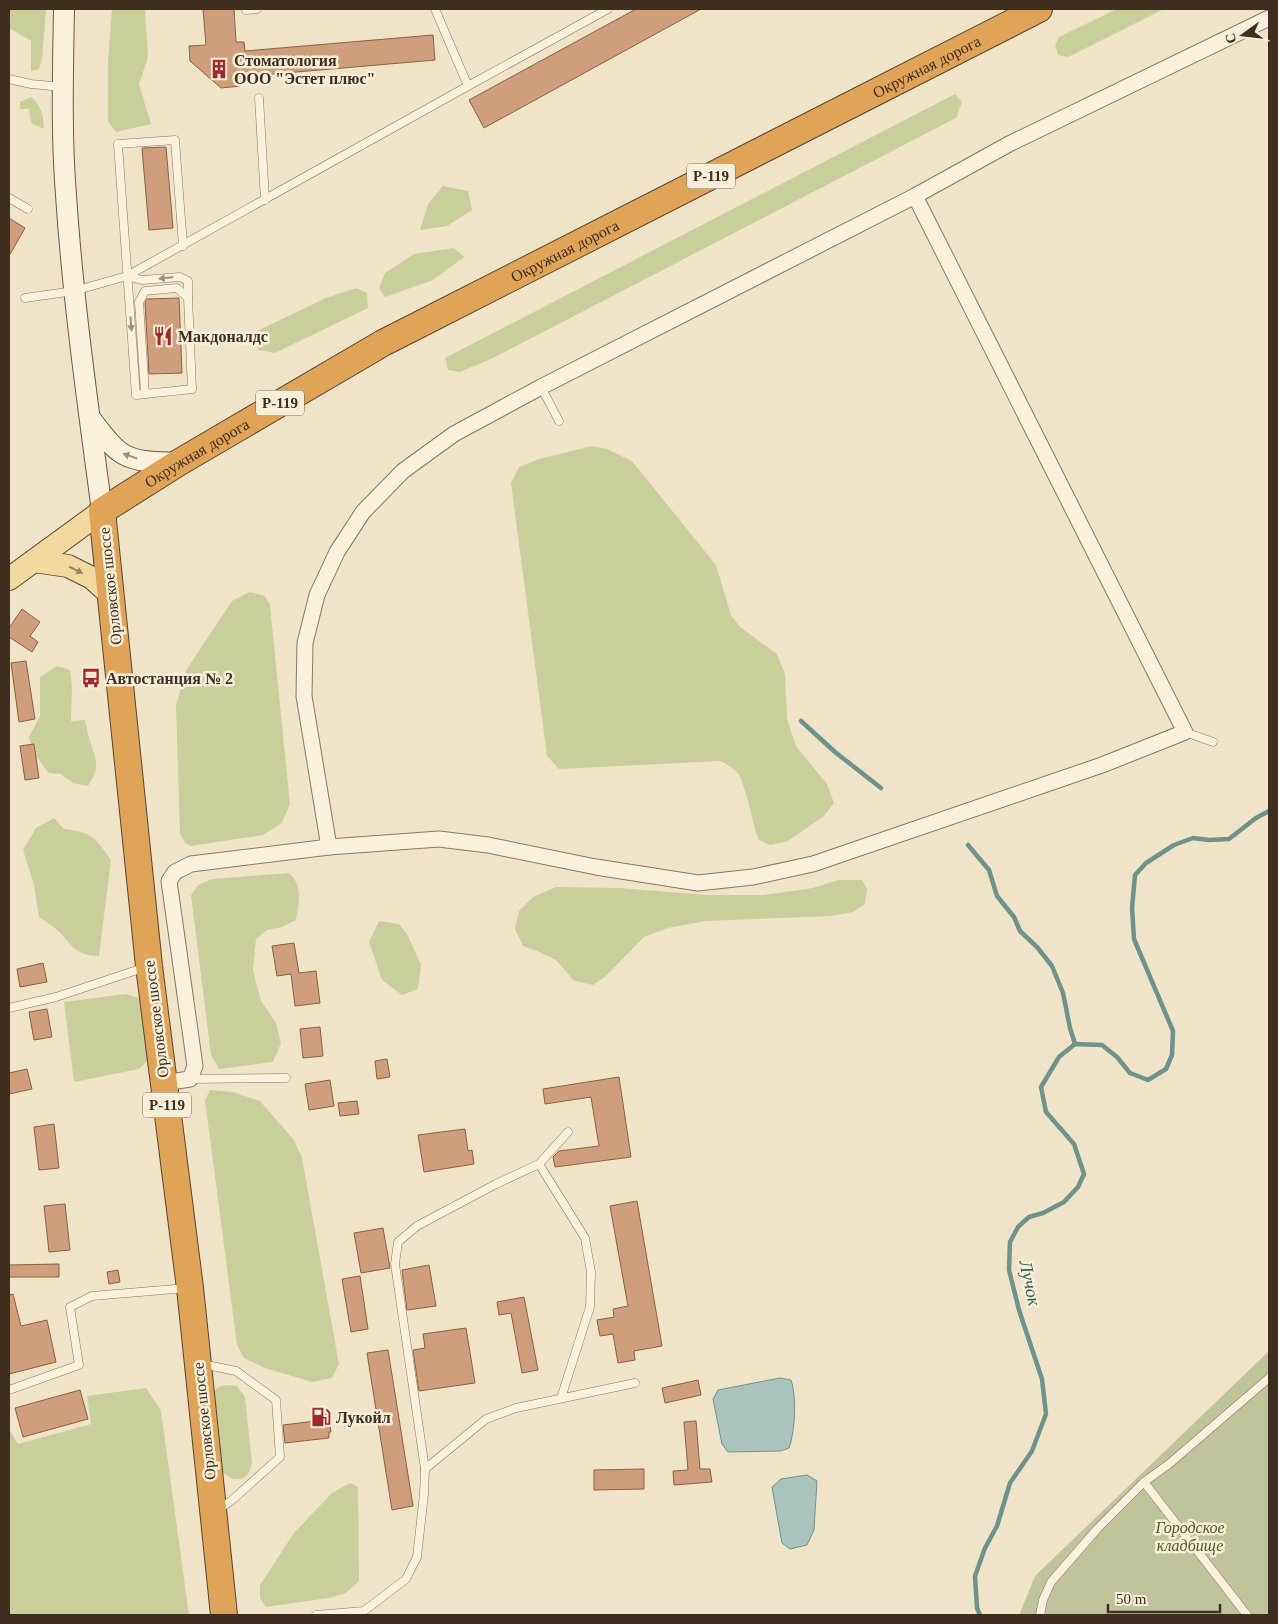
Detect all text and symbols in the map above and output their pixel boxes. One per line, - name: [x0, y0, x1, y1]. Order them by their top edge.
- north arrow: [1218, 10, 1268, 60]
- text: С: [1222, 31, 1239, 45]
- street label: Окружная дорога: [870, 32, 983, 101]
- place label: Стоматология ООО "Эстет плюс": [234, 52, 375, 87]
- building icon: Стоматология ООО "Эстет плюс": [208, 58, 230, 80]
- road number: Р-119: [687, 164, 735, 188]
- street label: Окружная дорога: [508, 216, 621, 285]
- one-way arrow: [158, 274, 174, 282]
- one-way arrow: [127, 317, 135, 333]
- restaurant icon: Макдоналдс: [152, 325, 174, 347]
- place label: Макдоналдс: [178, 328, 268, 345]
- road number: Р-119: [256, 390, 304, 416]
- street label: Окружная дорога: [141, 415, 252, 491]
- one-way arrow: [122, 451, 137, 459]
- street label: Орловское шоссе: [95, 526, 126, 646]
- one-way arrow: [69, 566, 83, 574]
- bus stop icon: Автостанция № 2: [80, 667, 102, 689]
- place label: Автостанция № 2: [106, 670, 233, 687]
- street label: Орловское шоссе: [140, 959, 173, 1079]
- road number: Р-119: [143, 1092, 191, 1118]
- water label: Лучок: [1015, 1257, 1045, 1308]
- street label: Орловское шоссе: [189, 1361, 220, 1481]
- fuel station icon: Лукойл: [310, 1406, 332, 1428]
- place label: Лукойл: [336, 1409, 391, 1427]
- park label: Городское кладбище: [1154, 1519, 1225, 1555]
- scale bar: [1108, 1582, 1220, 1614]
- text: 50 m: [1116, 1591, 1147, 1607]

